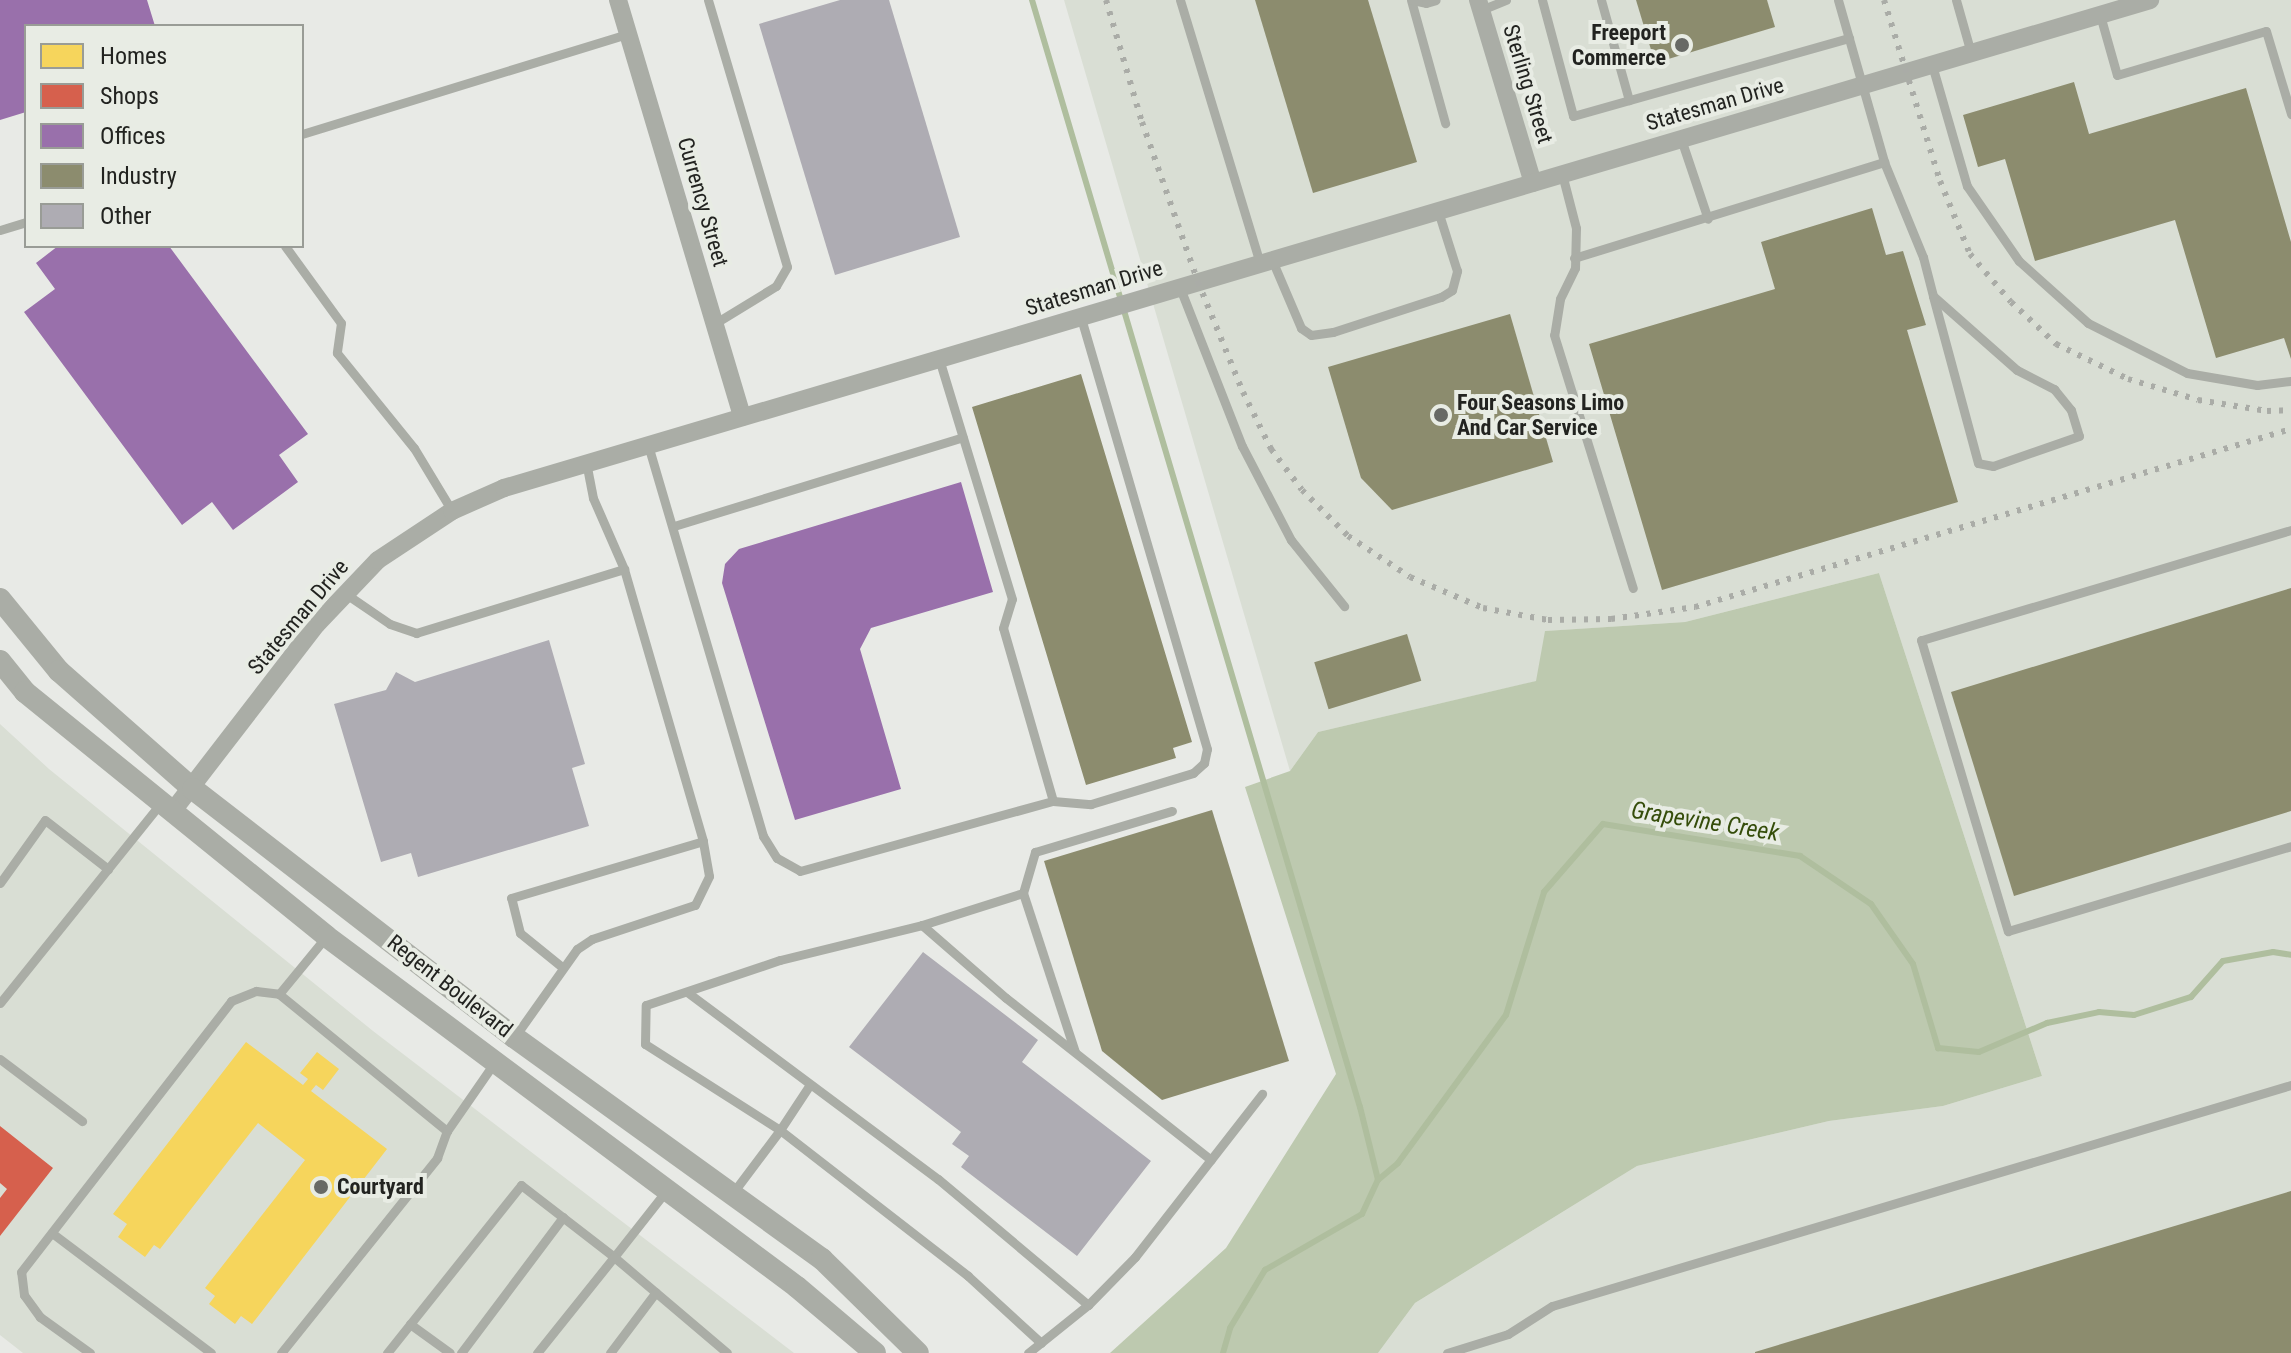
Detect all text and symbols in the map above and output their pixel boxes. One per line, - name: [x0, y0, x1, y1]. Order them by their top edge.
- place label: Freeport Commerce: [1572, 19, 1666, 70]
- street label: Sterling Street: [1497, 21, 1559, 147]
- legend: [24, 24, 304, 248]
- marker: Freeport Commerce: [1673, 36, 1691, 54]
- text: Homes: [100, 42, 167, 70]
- street label: Statesman Drive: [1643, 72, 1787, 136]
- text: Shops: [100, 82, 159, 110]
- text: Offices: [100, 122, 166, 150]
- street label: Currency Street: [672, 134, 734, 270]
- text: Industry: [100, 162, 177, 190]
- text: Other: [100, 202, 152, 230]
- street label: Statesman Drive: [1022, 255, 1166, 321]
- place label: Four Seasons Limo And Car Service: [1457, 389, 1624, 440]
- marker: Four Seasons Limo And Car Service: [1432, 406, 1450, 424]
- street label: Statesman Drive: [242, 554, 354, 680]
- water label: Grapevine Creek: [1629, 796, 1781, 848]
- street label: Regent Boulevard: [382, 929, 518, 1043]
- place label: Courtyard: [337, 1174, 424, 1200]
- marker: Courtyard: [312, 1178, 330, 1196]

